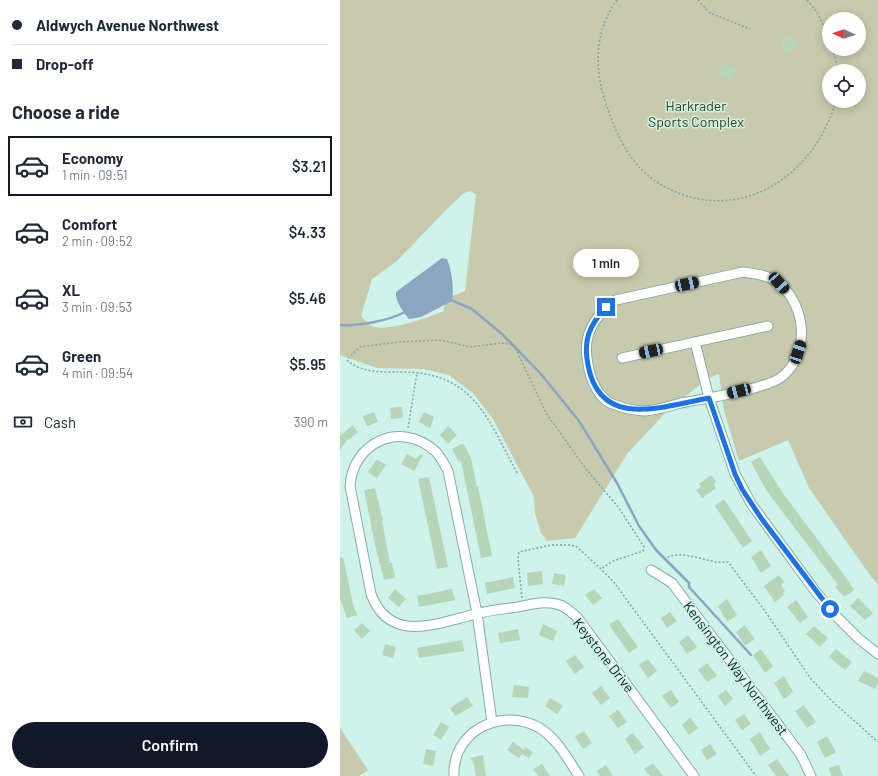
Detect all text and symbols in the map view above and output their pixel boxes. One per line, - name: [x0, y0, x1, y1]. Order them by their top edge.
- north arrow: [822, 12, 866, 56]
- map controls: [822, 12, 866, 108]
- text: Aldwych Avenue Northwest: [36, 16, 219, 34]
- text: Drop-off: [36, 55, 94, 73]
- button: locate: [822, 64, 866, 108]
- park label: Harkrader Sports Complex: [648, 97, 744, 130]
- text: Choose a ride: [12, 101, 120, 123]
- icon: car: [14, 148, 50, 184]
- text: Economy: [62, 149, 123, 167]
- text: $3.21: [292, 157, 326, 175]
- text: 1 min · 09:51: [62, 167, 128, 183]
- icon: car: [14, 214, 50, 250]
- text: Comfort: [62, 215, 117, 233]
- text: $4.33: [289, 223, 326, 241]
- text: 2 min · 09:52: [62, 233, 133, 249]
- callout: 1 min: [573, 249, 639, 277]
- text: 1 min: [592, 255, 620, 271]
- car: [767, 270, 791, 296]
- car: [674, 276, 700, 292]
- icon: car: [14, 280, 50, 316]
- text: XL: [62, 281, 80, 299]
- text: $5.46: [289, 289, 326, 307]
- route end: [597, 298, 615, 316]
- text: 3 min · 09:53: [62, 299, 132, 315]
- car: [789, 339, 807, 365]
- car: [638, 343, 664, 359]
- icon: car: [14, 346, 50, 382]
- text: Green: [62, 347, 101, 365]
- text: $5.95: [290, 355, 326, 373]
- text: 4 min · 09:54: [62, 365, 133, 381]
- car: [726, 382, 752, 400]
- icon: cash: [12, 411, 34, 433]
- text: Cash: [44, 413, 76, 431]
- text: 390 m: [294, 414, 328, 430]
- street label: Kensington Way Northwest: [680, 598, 792, 738]
- route start: [821, 600, 839, 618]
- street label: Keystone Drive: [570, 614, 638, 696]
- button: Confirm: [12, 722, 328, 768]

